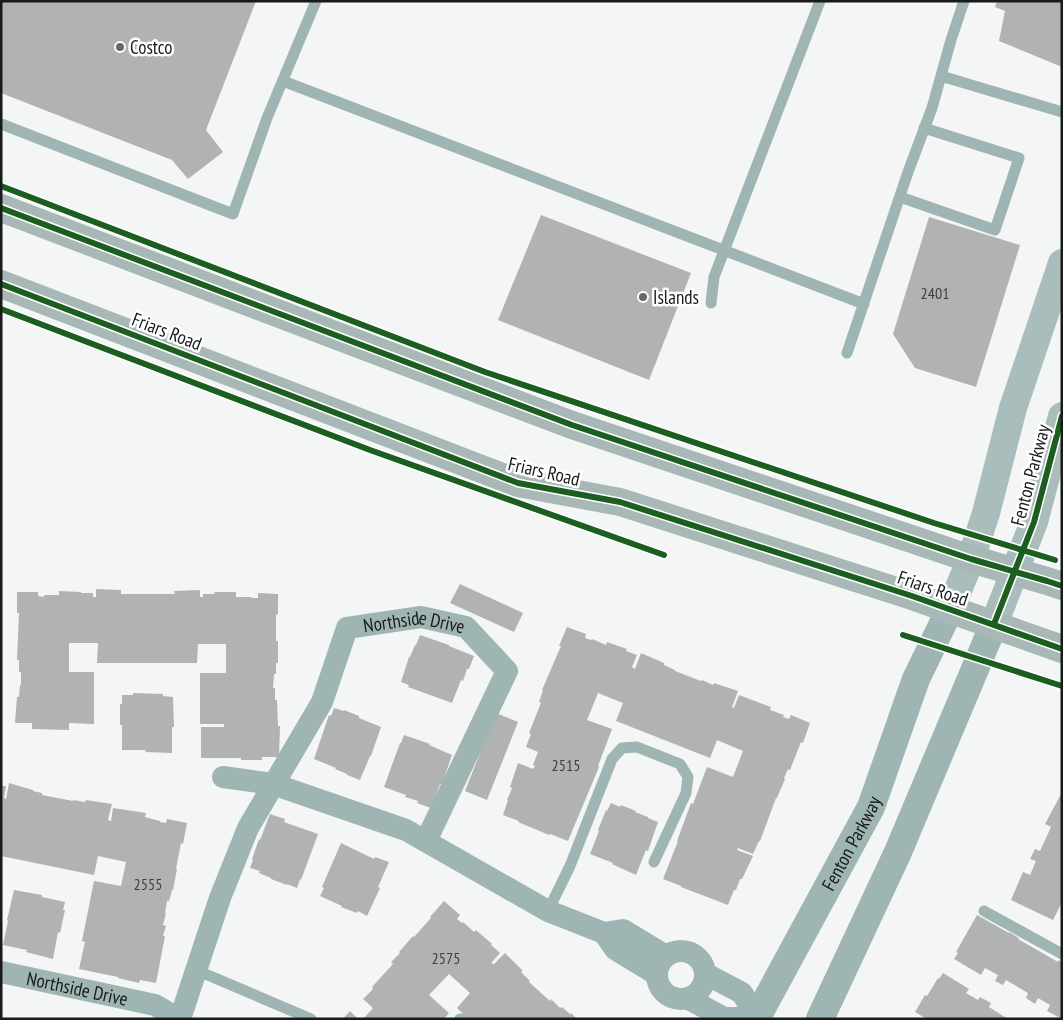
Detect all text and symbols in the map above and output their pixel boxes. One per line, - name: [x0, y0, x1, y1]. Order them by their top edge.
- place label: Costco: [130, 35, 173, 59]
- marker: Costco: [114, 41, 126, 53]
- house number: 2401: [921, 283, 949, 303]
- place label: Islands: [653, 285, 699, 309]
- marker: Islands: [637, 291, 649, 303]
- street label: Friars Road: [129, 307, 205, 355]
- street label: Fenton Parkway: [1005, 421, 1055, 528]
- street label: Friars Road: [506, 451, 582, 491]
- street label: Friars Road: [895, 565, 971, 611]
- street label: Northside Drive: [362, 605, 467, 638]
- house number: 2515: [552, 755, 580, 775]
- street label: Fenton Parkway: [816, 792, 886, 895]
- house number: 2555: [134, 874, 162, 894]
- house number: 2575: [432, 948, 460, 968]
- street label: Northside Drive: [24, 966, 130, 1011]

